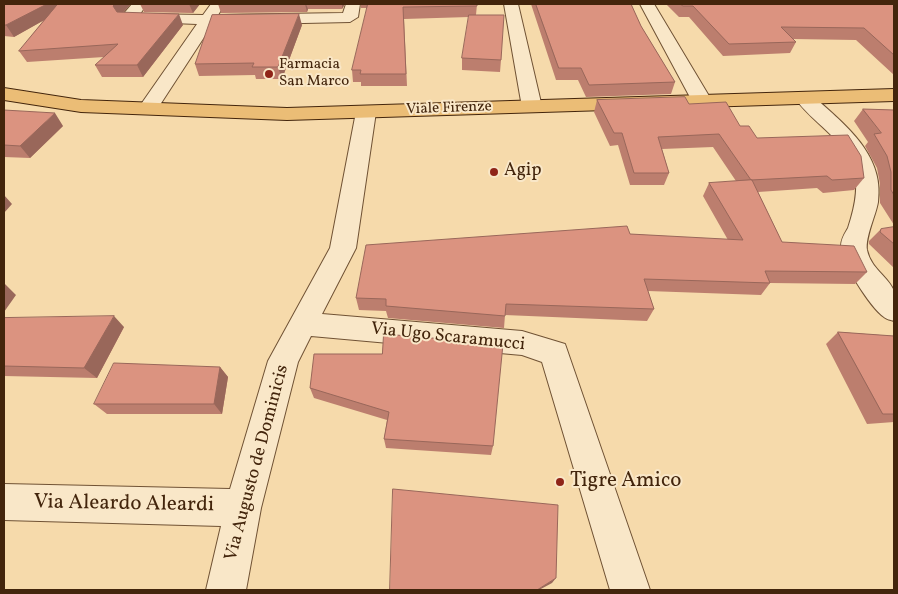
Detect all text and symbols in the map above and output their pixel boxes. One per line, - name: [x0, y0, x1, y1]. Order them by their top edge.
- place label: Farmacia San Marco: [279, 56, 349, 91]
- marker: Farmacia San Marco: [263, 68, 275, 80]
- street label: Viale Firenze: [406, 99, 492, 119]
- place label: Agip: [504, 161, 542, 183]
- marker: Agip: [488, 166, 500, 178]
- street label: Via Ugo Scaramucci: [370, 319, 526, 357]
- street label: Via Augusto de Dominicis: [221, 363, 295, 563]
- place label: Tigre Amico: [570, 469, 681, 495]
- marker: Tigre Amico: [554, 476, 566, 488]
- street label: Via Aleardo Aleardi: [34, 491, 214, 519]

